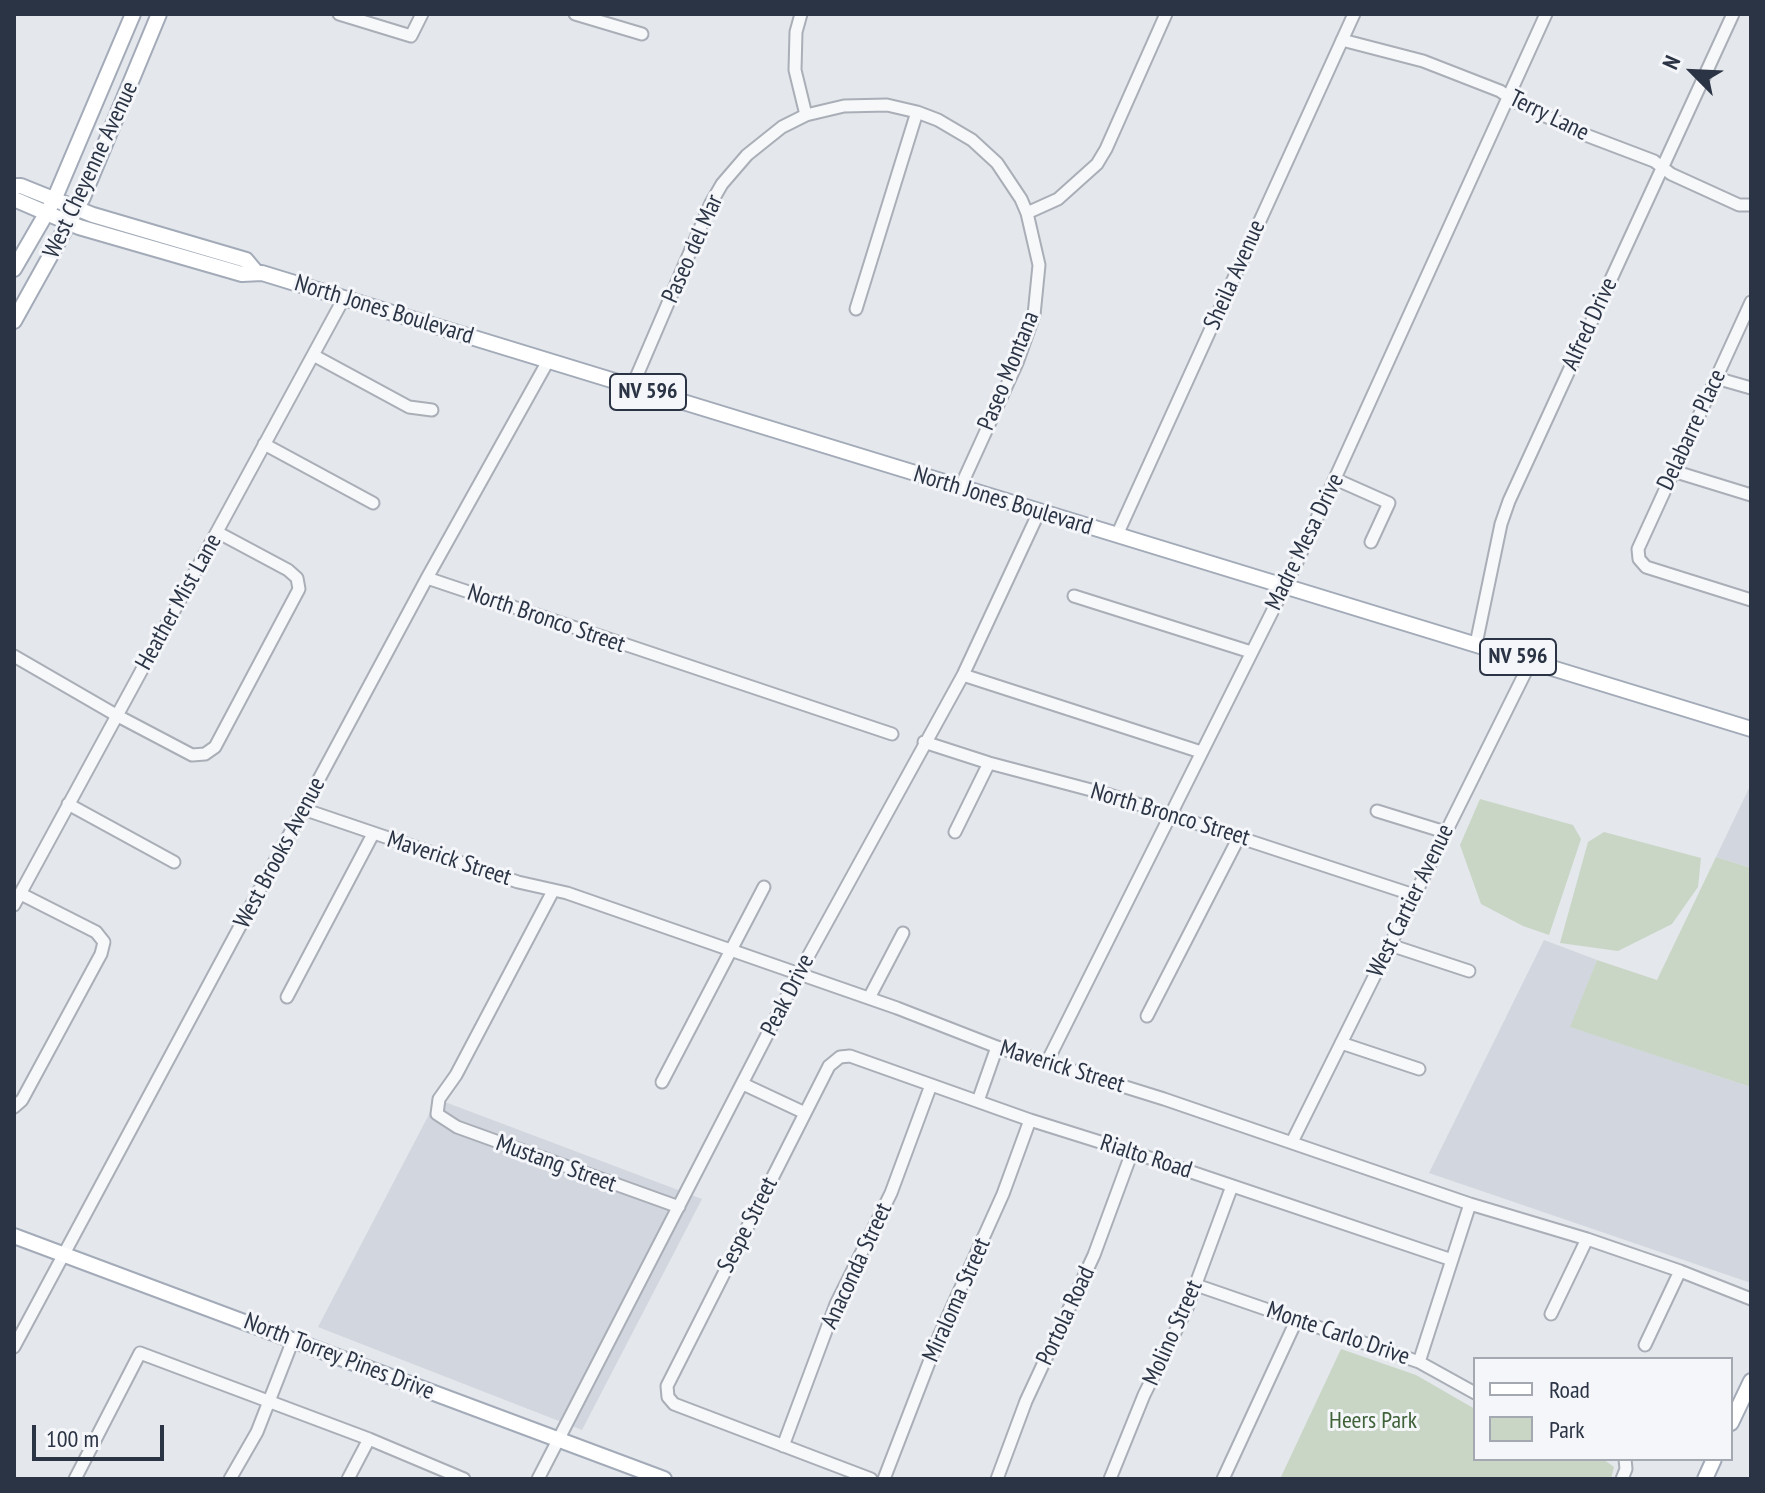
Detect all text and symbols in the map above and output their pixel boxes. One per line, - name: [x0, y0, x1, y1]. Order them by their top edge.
- north arrow: [1653, 32, 1733, 112]
- text: N: [1656, 51, 1686, 73]
- street label: West Cheyenne Avenue: [37, 77, 145, 263]
- street label: Terry Lane: [1504, 84, 1594, 148]
- street label: Paseo del Mar: [656, 190, 730, 308]
- street label: Sheila Avenue: [1198, 216, 1272, 334]
- street label: North Jones Boulevard: [291, 269, 477, 351]
- street label: Alfred Drive: [1556, 273, 1624, 375]
- street label: Paseo Montana: [972, 307, 1046, 435]
- street label: Delabarre Place: [1651, 365, 1733, 495]
- road number: NV 596: [610, 374, 686, 410]
- street label: North Jones Boulevard: [910, 460, 1096, 542]
- street label: Madre Mesa Drive: [1260, 469, 1350, 615]
- street label: Heather Mist Lane: [130, 529, 228, 675]
- street label: North Bronco Street: [463, 579, 629, 659]
- road number: NV 596: [1480, 639, 1556, 675]
- street label: West Brooks Avenue: [228, 773, 332, 933]
- street label: North Bronco Street: [1087, 777, 1253, 853]
- street label: West Cartier Avenue: [1362, 820, 1460, 982]
- street label: Maverick Street: [383, 825, 515, 893]
- street label: Peak Drive: [755, 949, 821, 1041]
- street label: Maverick Street: [996, 1034, 1128, 1100]
- street label: Mustang Street: [492, 1129, 620, 1199]
- street label: Rialto Road: [1097, 1129, 1195, 1185]
- street label: Sespe Street: [712, 1172, 784, 1278]
- street label: Anaconda Street: [815, 1199, 899, 1333]
- street label: Miraloma Street: [917, 1234, 997, 1366]
- street label: Portola Road: [1031, 1262, 1101, 1370]
- street label: Molino Street: [1137, 1276, 1209, 1390]
- street label: Monte Carlo Drive: [1263, 1296, 1413, 1372]
- street label: North Torrey Pines Drive: [240, 1307, 438, 1407]
- legend: [1473, 1357, 1733, 1461]
- text: Road: [1549, 1374, 1590, 1405]
- park label: Heers Park: [1329, 1407, 1417, 1435]
- scale bar: [36, 1409, 168, 1459]
- text: Park: [1549, 1414, 1585, 1445]
- text: 100 m: [46, 1423, 99, 1454]

